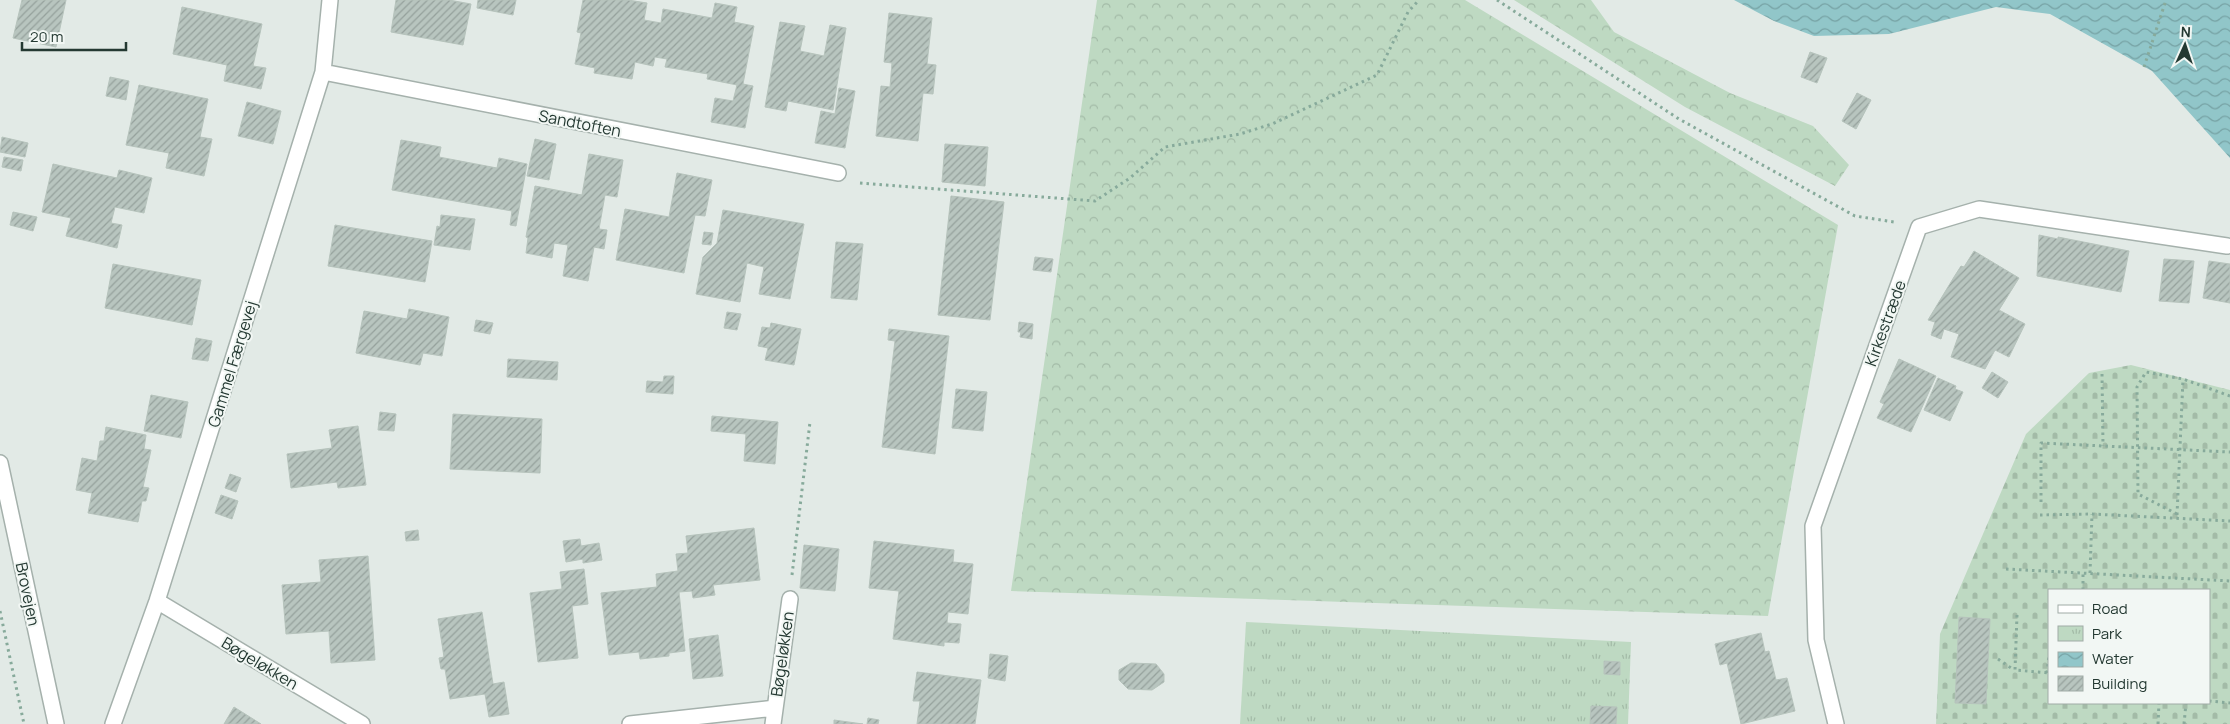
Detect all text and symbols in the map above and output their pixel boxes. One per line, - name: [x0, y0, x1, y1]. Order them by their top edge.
- scale bar: [22, 20, 126, 52]
- north arrow: [2160, 20, 2210, 70]
- text: N: [2180, 22, 2191, 41]
- text: 20 m: [30, 26, 63, 47]
- street label: Sandtoften: [537, 104, 623, 142]
- street label: Kirkestræde: [1859, 277, 1911, 369]
- street label: Gammel Færgevej: [202, 298, 262, 430]
- street label: Brovejen: [11, 560, 45, 628]
- legend: [2048, 589, 2210, 704]
- text: Road: [2092, 598, 2128, 619]
- street label: Bøgeløkken: [765, 610, 799, 698]
- text: Park: [2092, 623, 2122, 644]
- street label: Bøgeløkken: [218, 632, 302, 694]
- text: Water: [2092, 648, 2134, 669]
- text: Building: [2092, 673, 2147, 694]

